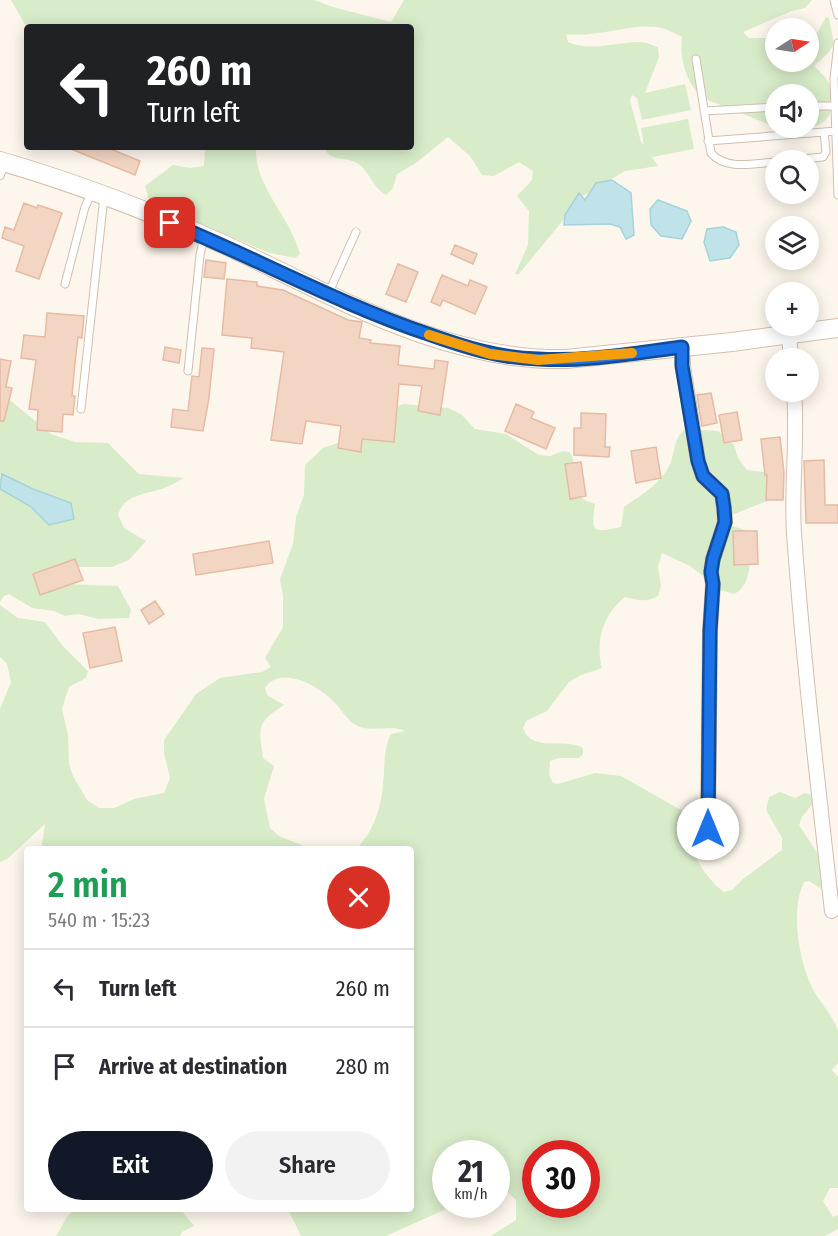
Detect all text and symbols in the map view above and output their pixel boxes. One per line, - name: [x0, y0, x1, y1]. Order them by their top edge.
- north arrow: [765, 18, 819, 72]
- map controls: [765, 18, 819, 402]
- text: 260 m: [147, 46, 252, 96]
- icon: left: [48, 48, 126, 126]
- button: sound: [765, 84, 819, 138]
- text: Turn left: [147, 97, 240, 129]
- button: search: [765, 150, 819, 204]
- pin: [144, 197, 195, 248]
- icon: arrive: [153, 206, 186, 239]
- button: layers: [765, 216, 819, 270]
- button: +: [765, 282, 819, 336]
- button: −: [765, 348, 819, 402]
- position arrow: [676, 797, 740, 861]
- text: 2 min: [48, 863, 128, 907]
- button: close: [327, 866, 390, 929]
- text: 540 m · 15:23: [48, 908, 150, 932]
- icon: left: [48, 972, 81, 1005]
- text: Turn left: [99, 975, 177, 1002]
- text: 260 m: [336, 975, 390, 1002]
- icon: arrive: [48, 1050, 81, 1083]
- text: Arrive at destination: [99, 1053, 287, 1080]
- text: 280 m: [336, 1053, 390, 1080]
- button: Exit: [48, 1131, 213, 1200]
- button: Share: [225, 1131, 390, 1200]
- speed limit sign: 30: [522, 1140, 600, 1218]
- text: 21: [458, 1154, 484, 1190]
- text: km/h: [454, 1185, 488, 1203]

